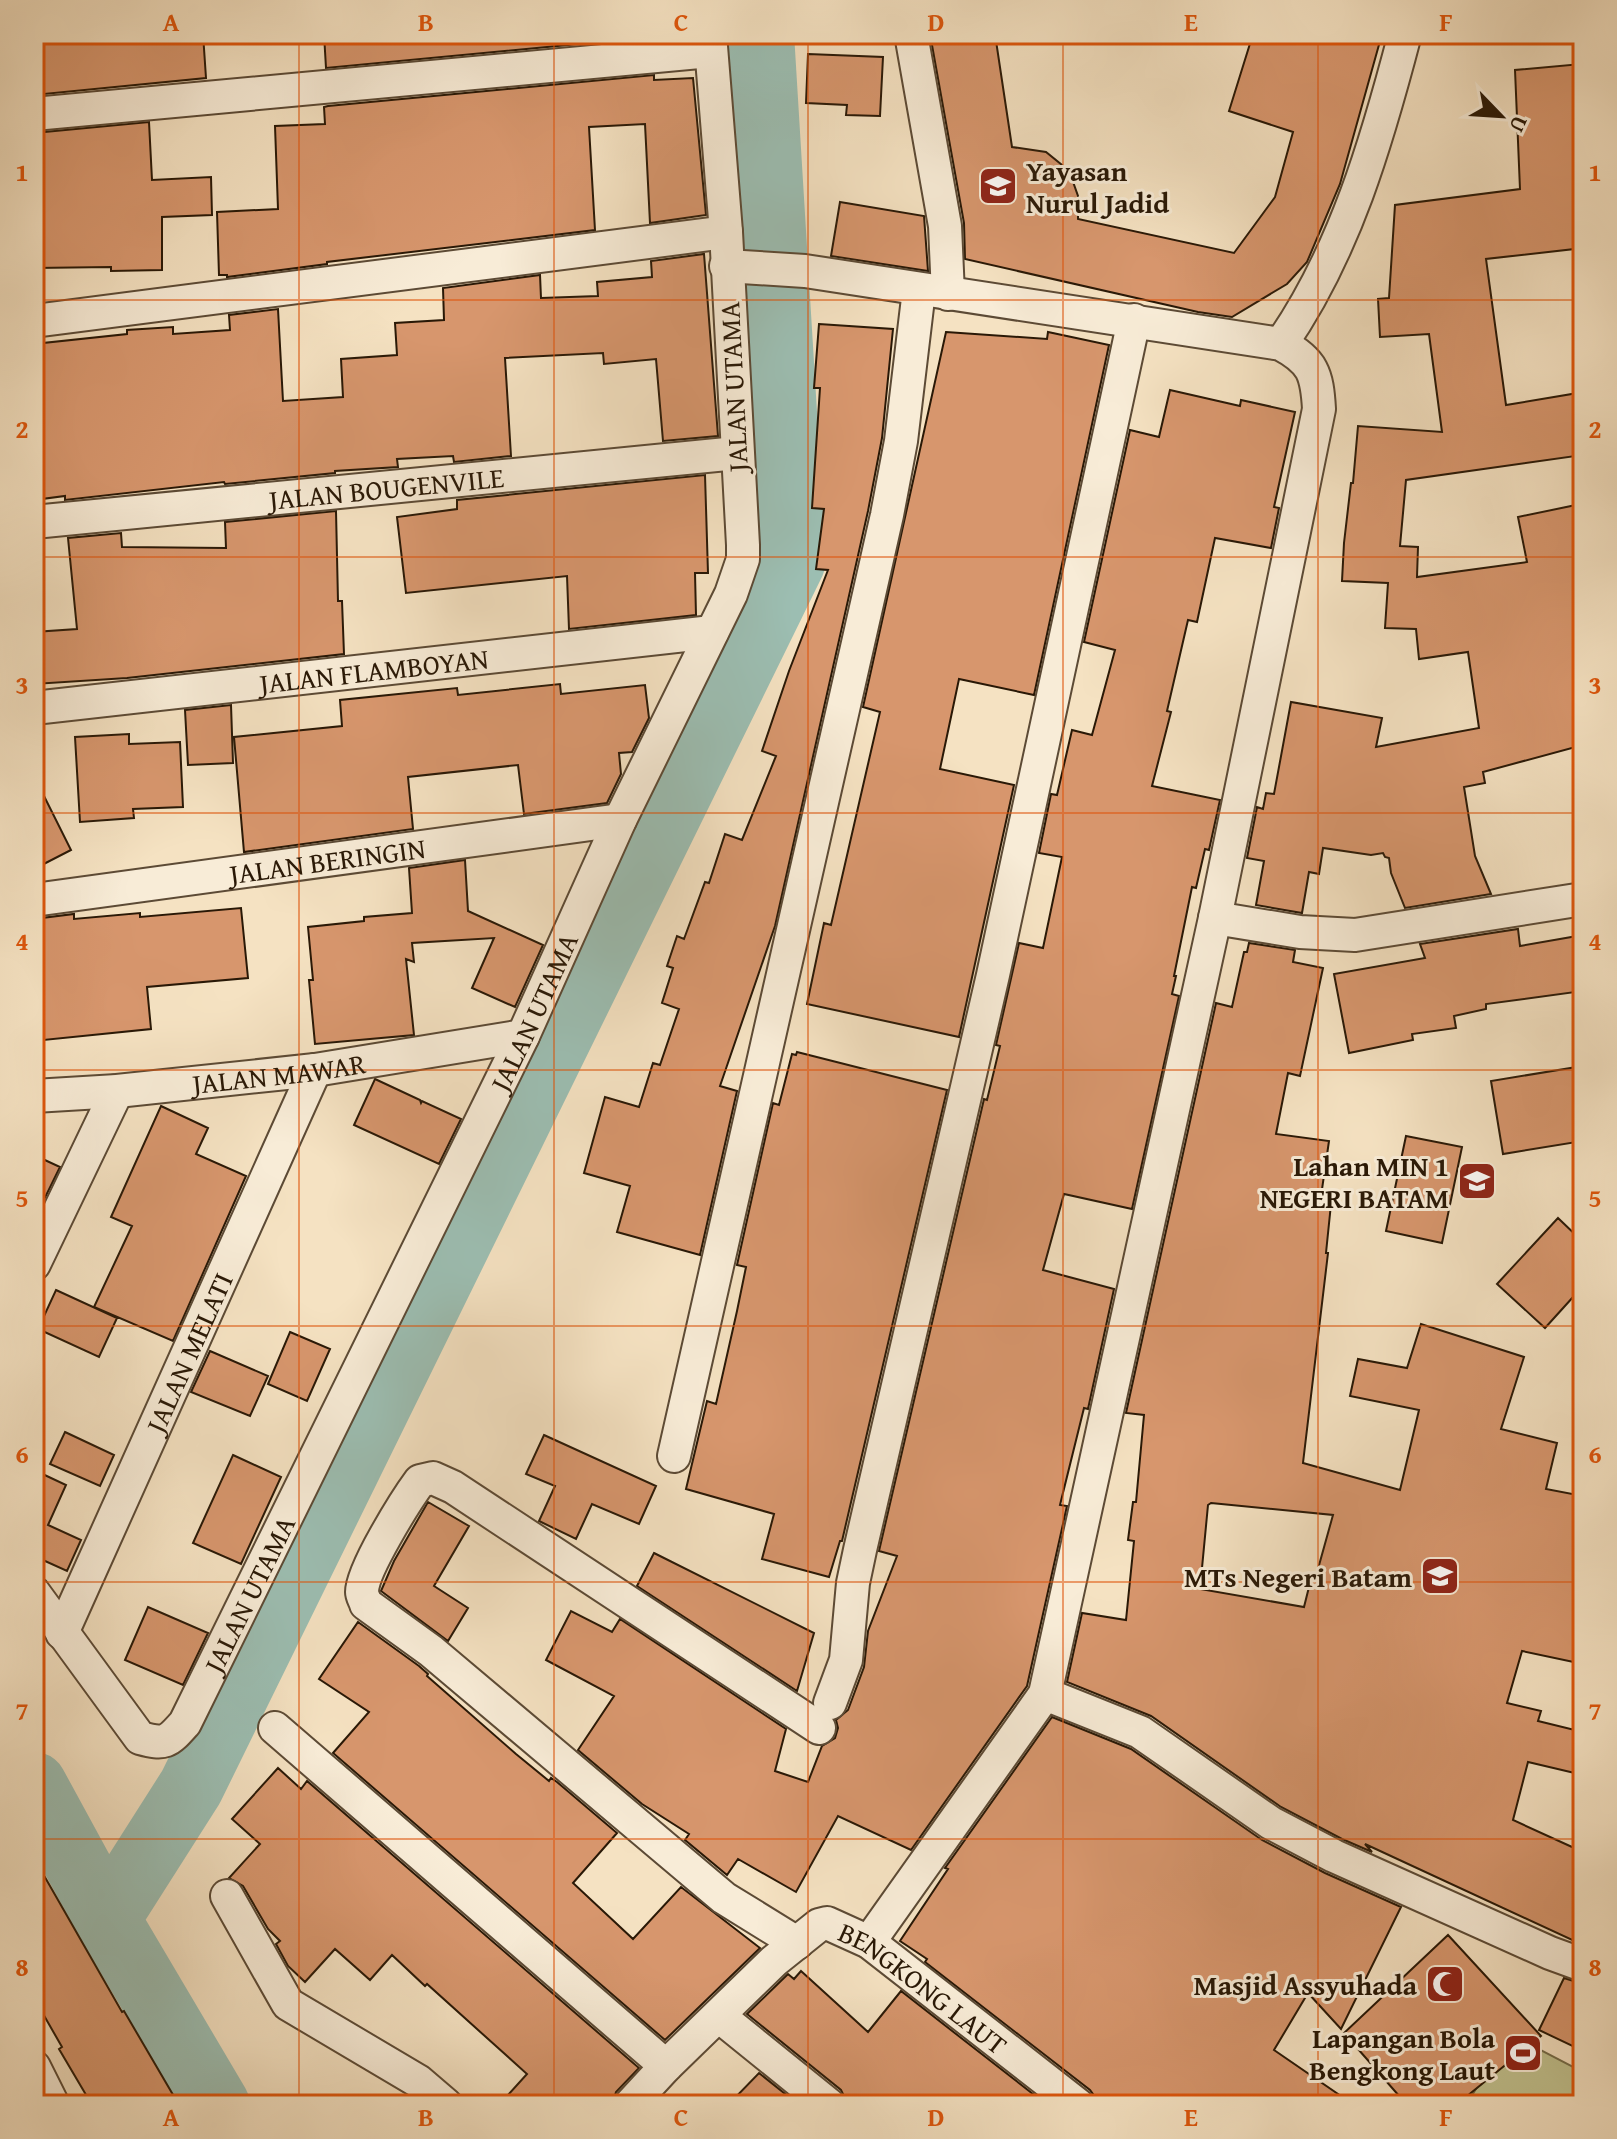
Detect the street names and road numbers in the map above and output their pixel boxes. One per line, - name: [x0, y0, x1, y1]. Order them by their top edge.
- street label: JALAN UTAMA: [708, 301, 758, 476]
- street label: JALAN BOUGENVILE: [264, 455, 506, 520]
- street label: JALAN FLAMBOYAN: [254, 637, 491, 703]
- street label: JALAN BERINGIN: [224, 826, 428, 894]
- street label: JALAN UTAMA: [477, 926, 587, 1100]
- street label: JALAN MAWAR: [187, 1041, 369, 1104]
- street label: JALAN MELATI: [133, 1265, 242, 1442]
- street label: JALAN UTAMA: [191, 1508, 305, 1682]
- street label: BENGKONG LAUT: [832, 1911, 1017, 2064]

